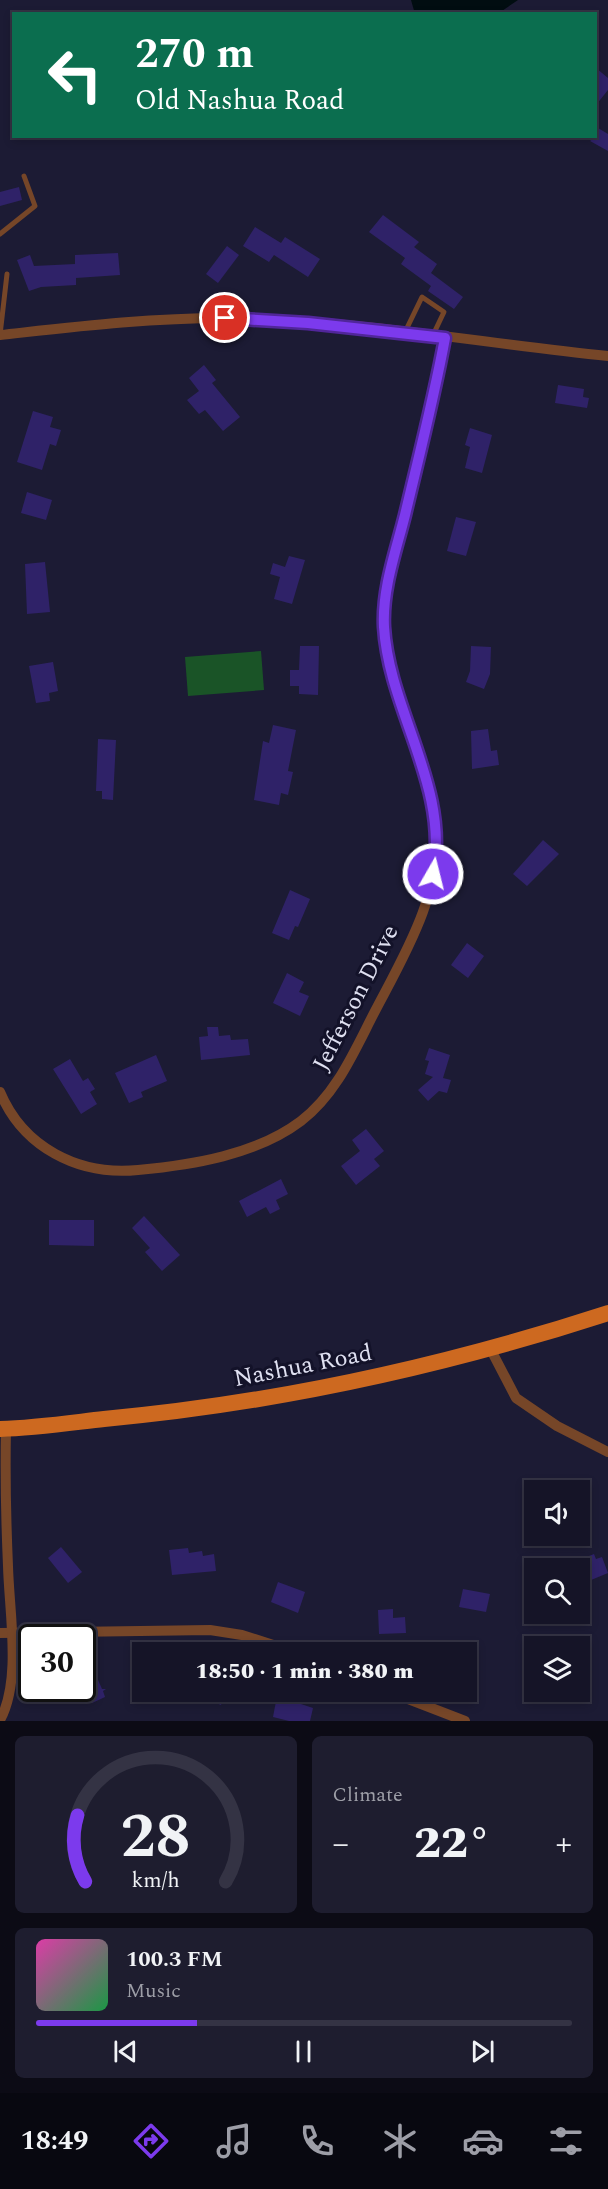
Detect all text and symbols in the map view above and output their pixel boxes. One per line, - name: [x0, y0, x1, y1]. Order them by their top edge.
- text: 270 m: [135, 23, 254, 86]
- icon: left: [36, 36, 114, 114]
- text: Old Nashua Road: [135, 80, 344, 122]
- pin: [199, 292, 250, 343]
- icon: arrive: [208, 301, 241, 334]
- position arrow: [401, 842, 465, 906]
- street label: Jefferson Drive: [304, 918, 408, 1078]
- street label: Nashua Road: [231, 1335, 375, 1397]
- map controls: [524, 1480, 590, 1702]
- button: sound: [524, 1480, 590, 1546]
- button: search: [524, 1558, 590, 1624]
- speed limit sign: 30: [18, 1624, 96, 1702]
- button: layers: [524, 1636, 590, 1702]
- text: 18:50 · 1 min · 380 m: [195, 1655, 414, 1688]
- text: Climate: [333, 1780, 403, 1810]
- text: 28: [121, 1790, 191, 1885]
- text: 22°: [414, 1809, 491, 1878]
- text: −: [333, 1819, 349, 1869]
- text: +: [555, 1819, 572, 1869]
- text: km/h: [132, 1864, 180, 1897]
- text: 100.3 FM: [126, 1943, 223, 1976]
- text: Music: [126, 1976, 181, 2006]
- icon: previous: [109, 2035, 142, 2068]
- icon: pause: [287, 2035, 320, 2068]
- icon: next: [466, 2035, 499, 2068]
- text: 18:49: [21, 2120, 88, 2162]
- icon: directions: [130, 2120, 172, 2162]
- icon: music: [213, 2120, 255, 2162]
- icon: phone: [296, 2120, 338, 2162]
- icon: climate: [379, 2120, 421, 2162]
- icon: car: [462, 2120, 504, 2162]
- icon: filters: [545, 2120, 587, 2162]

